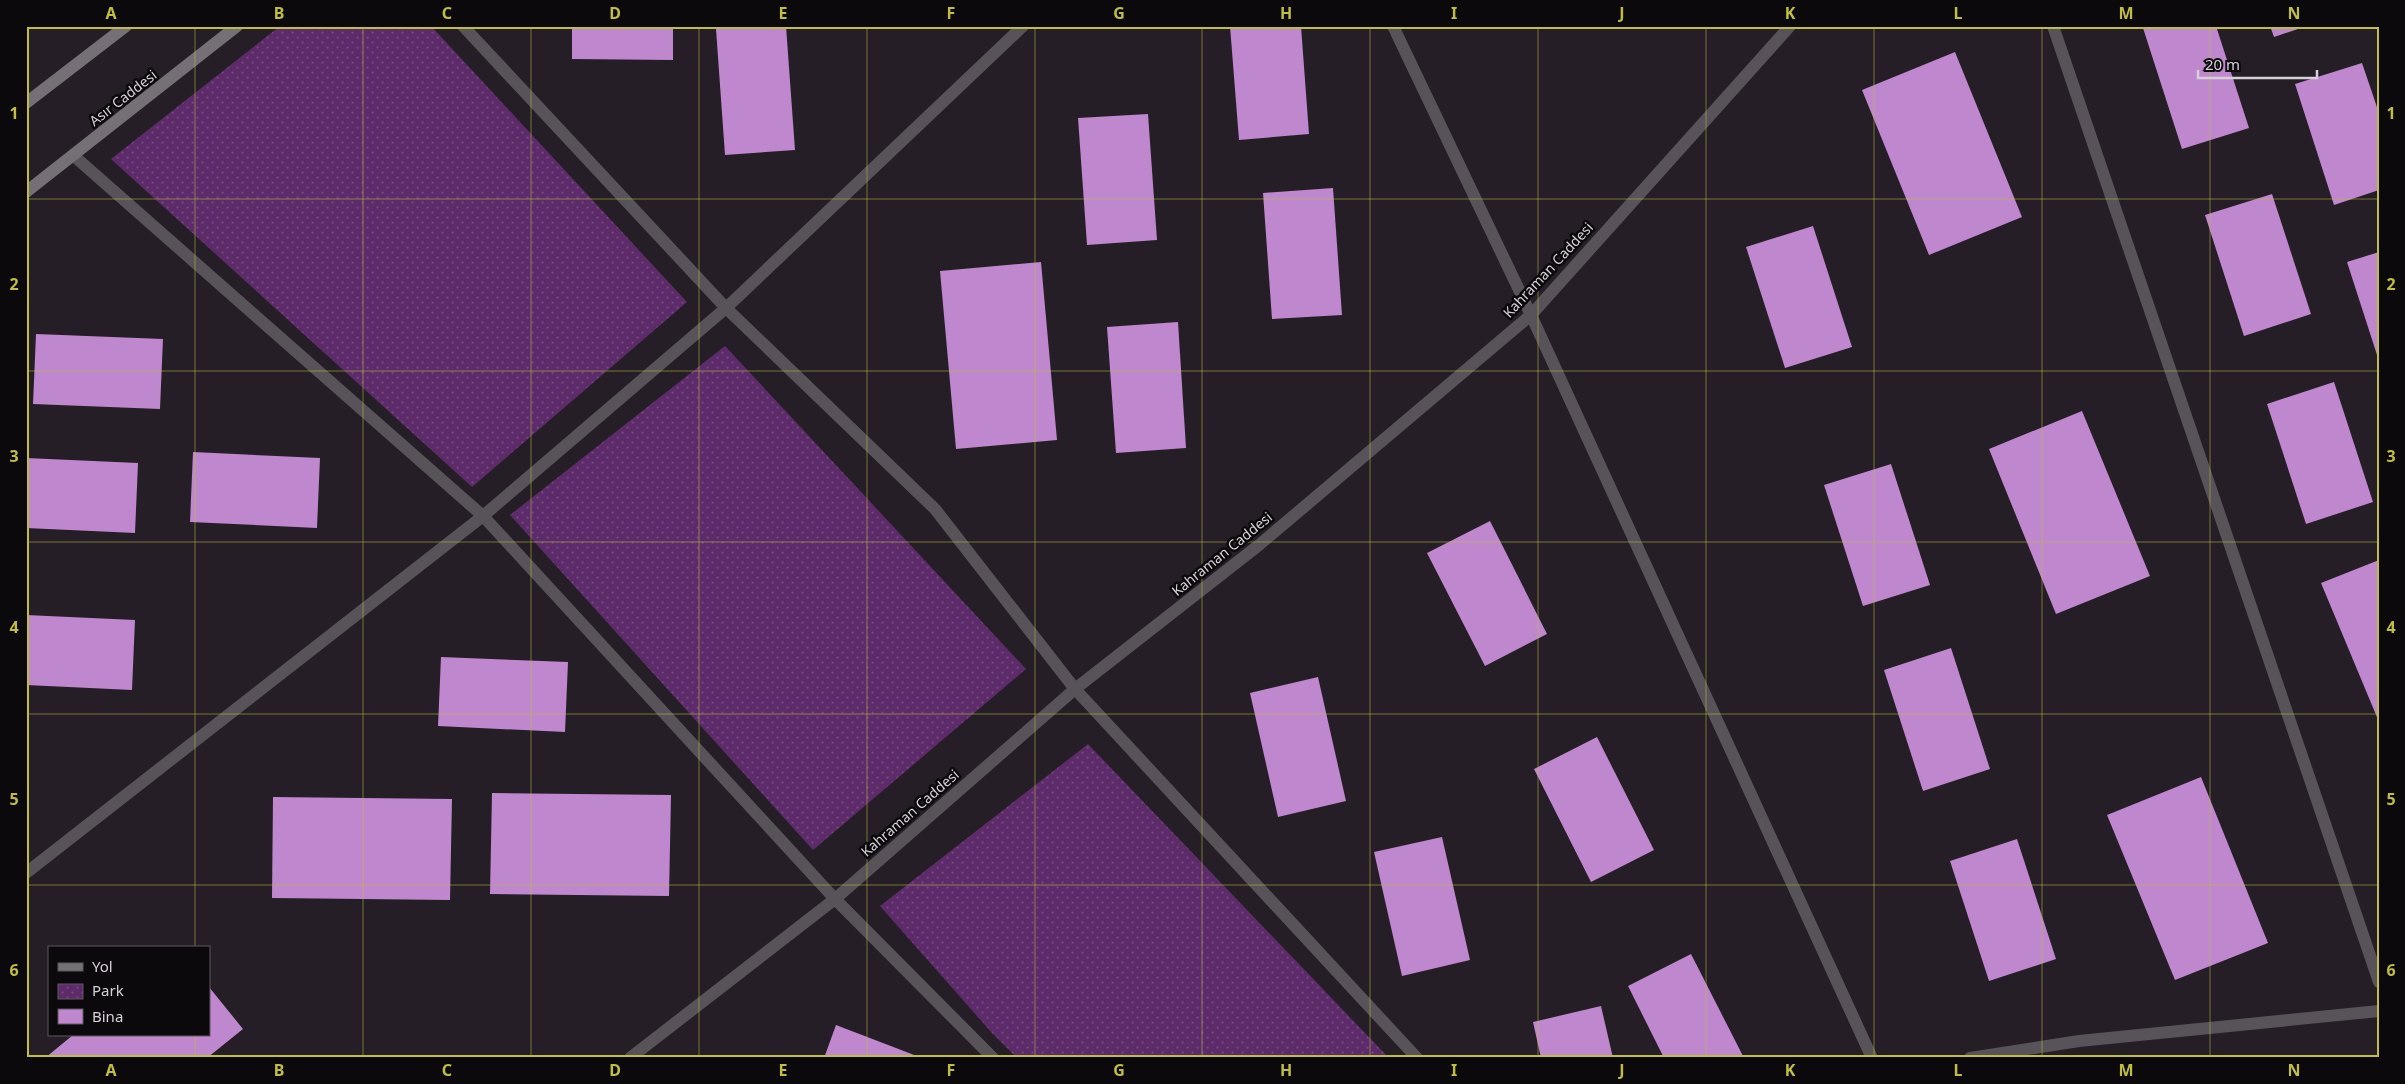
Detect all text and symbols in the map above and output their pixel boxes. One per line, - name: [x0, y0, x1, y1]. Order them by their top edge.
- text: A: [105, 2, 117, 24]
- text: B: [274, 2, 284, 24]
- text: C: [442, 2, 452, 24]
- text: D: [609, 2, 621, 24]
- text: E: [779, 2, 788, 24]
- text: F: [947, 2, 955, 24]
- text: G: [1113, 2, 1125, 24]
- text: H: [1280, 2, 1292, 24]
- text: I: [1451, 2, 1457, 24]
- text: J: [1617, 2, 1625, 24]
- text: K: [1785, 2, 1796, 24]
- text: L: [1954, 2, 1963, 24]
- text: M: [2118, 2, 2134, 24]
- text: N: [2287, 2, 2301, 24]
- scale bar: [2198, 48, 2316, 80]
- text: 20 m: [2205, 54, 2240, 74]
- street label: Asır Caddesi: [85, 65, 160, 130]
- text: 1: [9, 102, 19, 124]
- text: 1: [2386, 102, 2396, 124]
- street label: Kahraman Caddesi: [1498, 218, 1597, 321]
- text: 2: [9, 273, 19, 295]
- text: 2: [2386, 273, 2396, 295]
- text: 3: [9, 445, 19, 467]
- text: 3: [2386, 445, 2396, 467]
- street label: Kahraman Caddesi: [1168, 507, 1276, 600]
- text: 4: [9, 616, 19, 638]
- text: 4: [2386, 616, 2396, 638]
- street label: Kahraman Caddesi: [857, 765, 963, 860]
- text: 5: [9, 788, 19, 810]
- text: 5: [2386, 788, 2396, 810]
- legend: [48, 946, 210, 1036]
- text: Yol: [92, 956, 113, 976]
- text: 6: [9, 959, 19, 981]
- text: 6: [2386, 959, 2396, 981]
- text: Park: [92, 980, 124, 1000]
- text: Bina: [92, 1006, 123, 1026]
- text: A: [105, 1059, 117, 1081]
- text: B: [274, 1059, 284, 1081]
- text: C: [442, 1059, 452, 1081]
- text: D: [609, 1059, 621, 1081]
- text: E: [779, 1059, 788, 1081]
- text: F: [947, 1059, 955, 1081]
- text: G: [1113, 1059, 1125, 1081]
- text: H: [1280, 1059, 1292, 1081]
- text: I: [1451, 1059, 1457, 1081]
- text: J: [1617, 1059, 1625, 1081]
- text: K: [1785, 1059, 1796, 1081]
- text: L: [1954, 1059, 1963, 1081]
- text: M: [2118, 1059, 2134, 1081]
- text: N: [2287, 1059, 2301, 1081]

